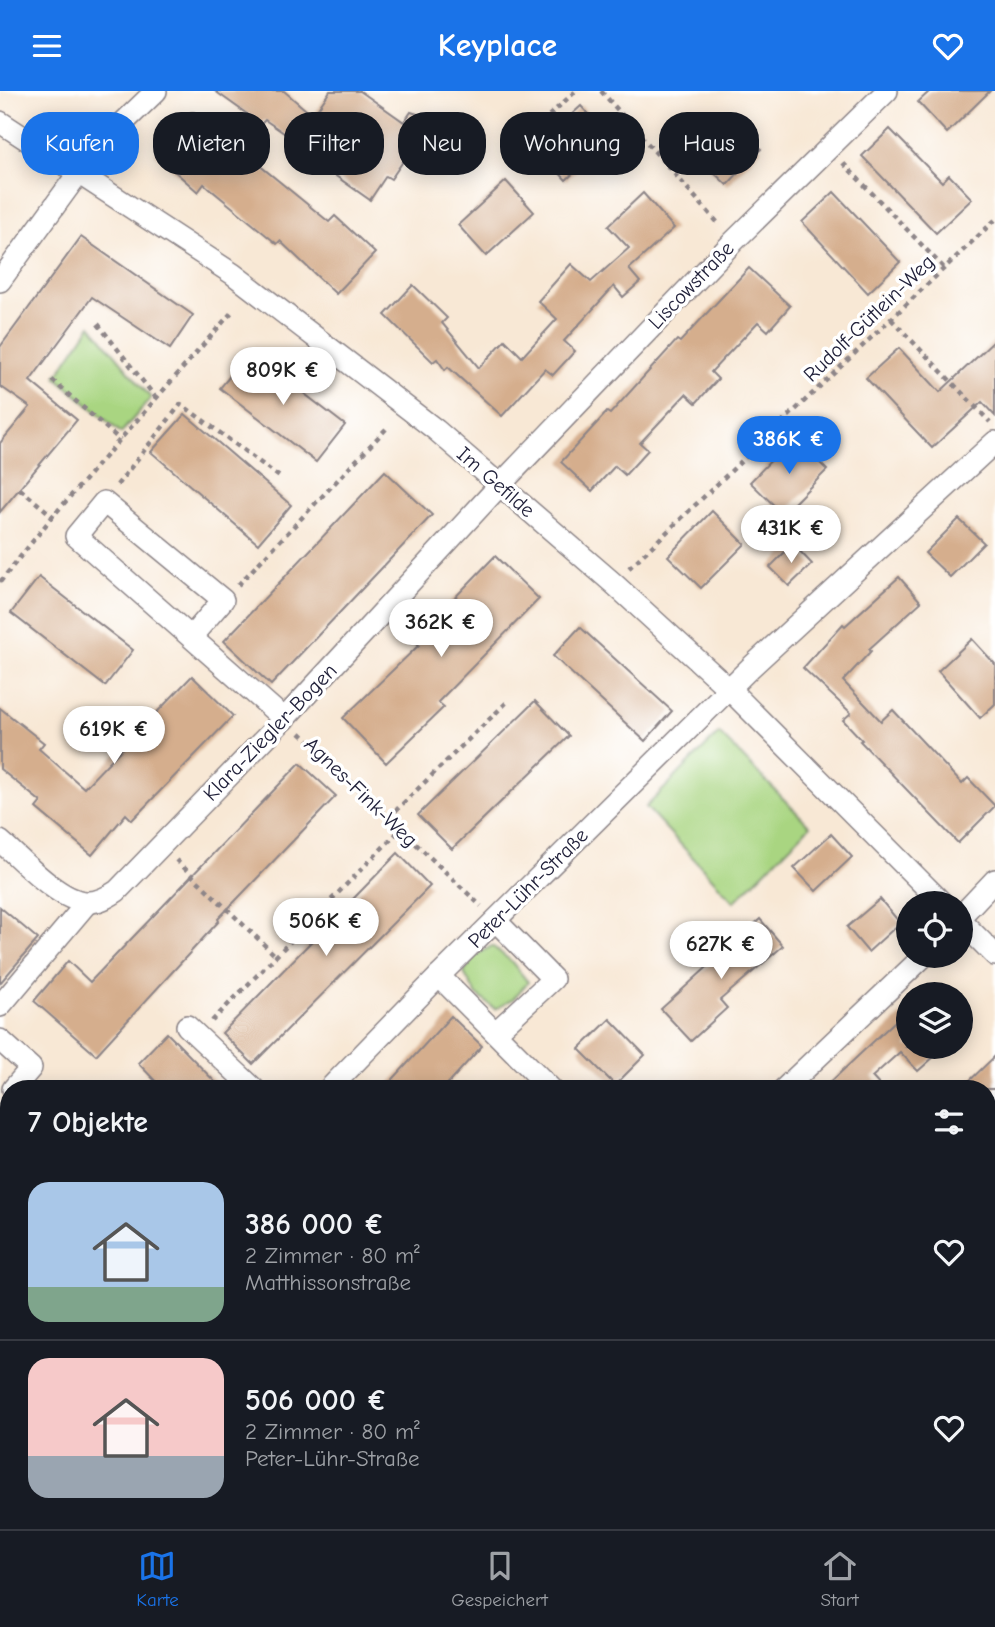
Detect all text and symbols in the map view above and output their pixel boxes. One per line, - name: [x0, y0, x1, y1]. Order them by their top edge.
- icon: menu: [28, 27, 66, 65]
- text: Keyplace: [438, 27, 557, 64]
- icon: heart: [929, 27, 967, 65]
- chip: Kaufen: [21, 112, 139, 175]
- chip: Mieten: [153, 112, 270, 175]
- chip: Filter: [284, 112, 384, 175]
- chip: Neu: [398, 112, 486, 175]
- chip: Wohnung: [500, 112, 645, 175]
- chip: Haus: [659, 112, 759, 175]
- street label: Liscowstraße: [643, 236, 739, 334]
- street label: Rudolf-Gütlein-Weg: [799, 249, 939, 387]
- pin: 809K €: [226, 347, 340, 407]
- text: 809K €: [246, 356, 320, 383]
- pin: 386K €: [732, 417, 846, 476]
- text: 386K €: [753, 425, 825, 452]
- street label: Im Gefilde: [452, 442, 540, 522]
- pin: 431K €: [734, 505, 848, 565]
- text: 431K €: [757, 514, 825, 541]
- pin: 362K €: [384, 599, 498, 659]
- text: 362K €: [405, 608, 477, 635]
- street label: Klara-Ziegler-Bogen: [198, 658, 342, 806]
- pin: 619K €: [57, 707, 171, 766]
- text: 619K €: [79, 715, 149, 742]
- street label: Agnes-Fink-Weg: [300, 732, 422, 852]
- street label: Peter-Lühr-Straße: [463, 823, 593, 953]
- map controls: [896, 891, 973, 1059]
- button: locate: [896, 891, 973, 968]
- pin: 506K €: [269, 899, 383, 958]
- text: 506K €: [289, 907, 363, 934]
- pin: 627K €: [664, 921, 778, 981]
- text: 627K €: [686, 930, 756, 957]
- button: layers: [896, 982, 973, 1059]
- icon: filters: [930, 1103, 968, 1141]
- text: 7 Objekte: [28, 1105, 148, 1140]
- text: 386 000 €: [245, 1207, 384, 1242]
- icon: home: [84, 1210, 168, 1294]
- icon: heart: [930, 1233, 968, 1271]
- text: 2 Zimmer · 80 m²: [245, 1242, 420, 1269]
- text: Matthissonstraße: [245, 1269, 411, 1296]
- text: 506 000 €: [245, 1383, 387, 1418]
- icon: home: [84, 1386, 168, 1470]
- icon: heart: [930, 1409, 968, 1447]
- text: 2 Zimmer · 80 m²: [245, 1418, 420, 1445]
- text: Peter-Lühr-Straße: [245, 1445, 420, 1472]
- tab: Karte: [136, 1547, 179, 1611]
- tab: Gespeichert: [451, 1547, 548, 1611]
- tab: Start: [821, 1547, 859, 1611]

